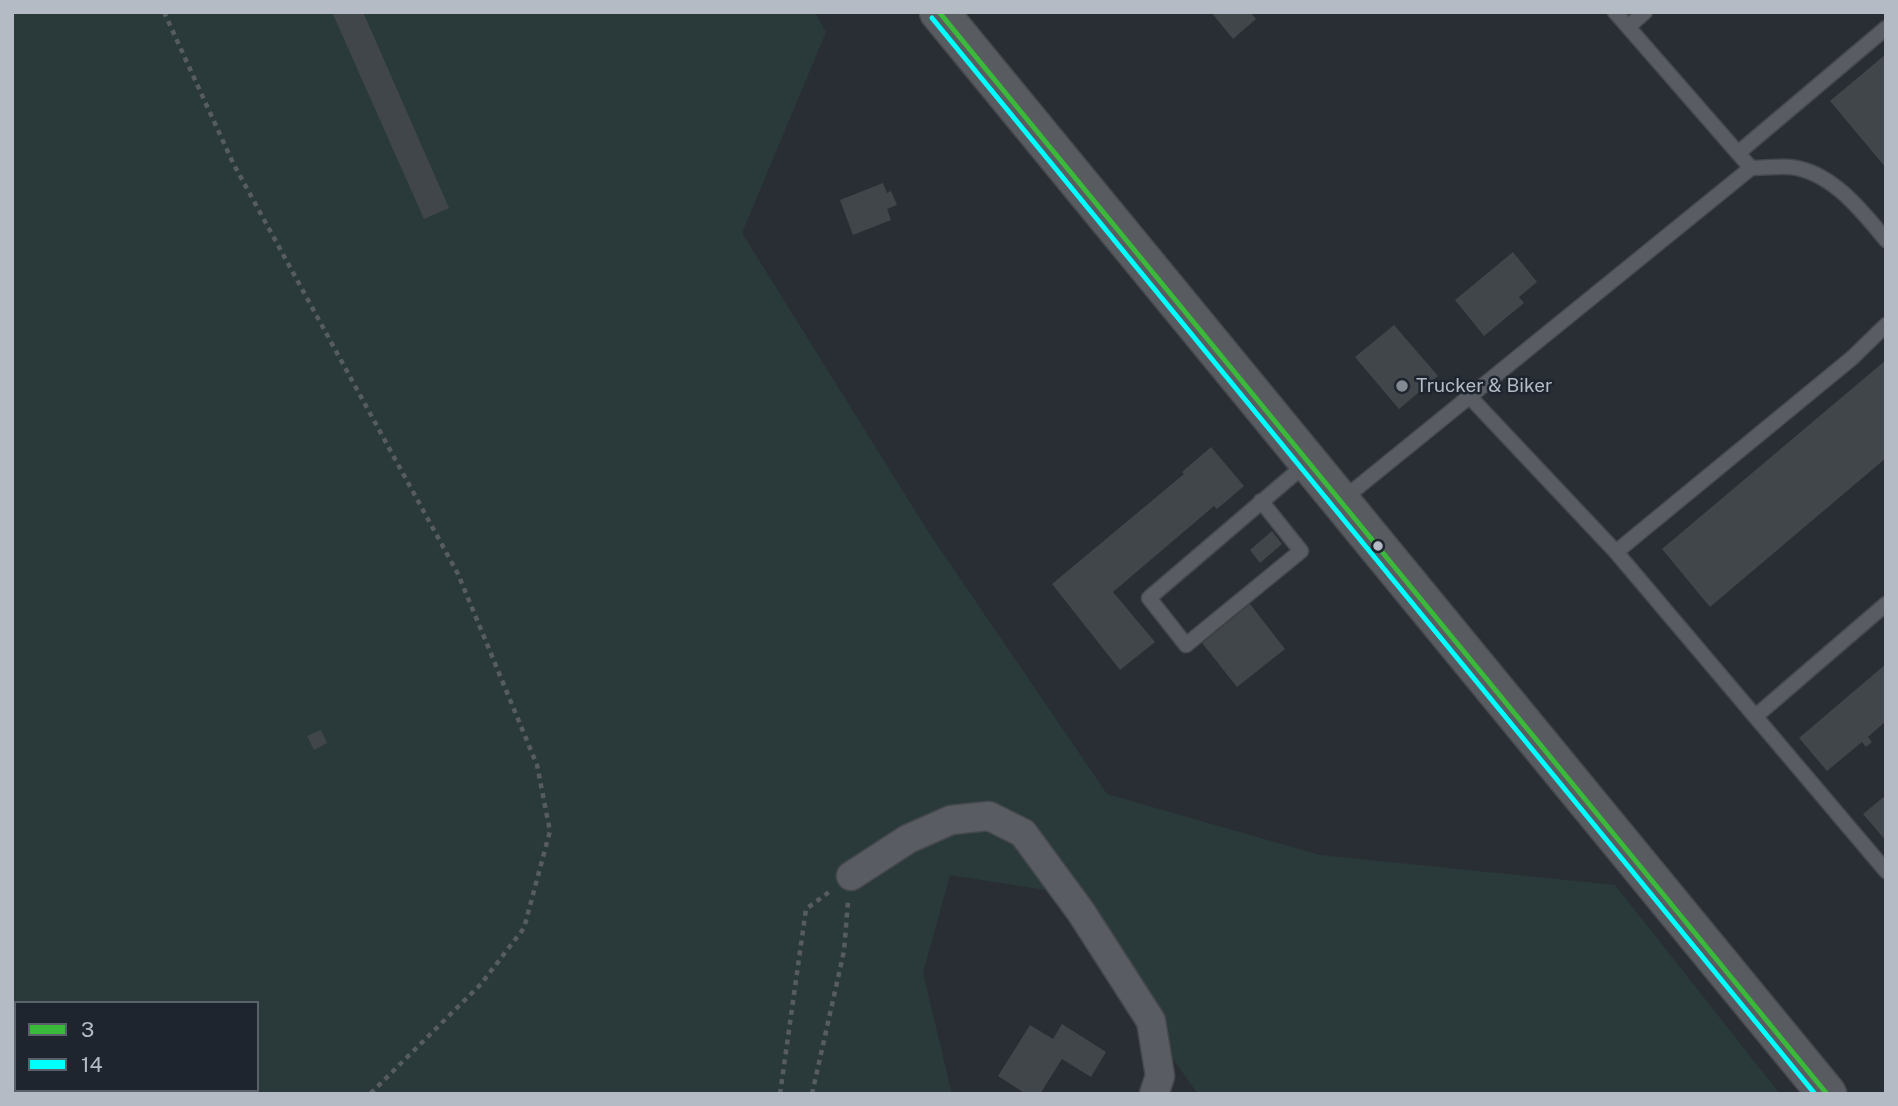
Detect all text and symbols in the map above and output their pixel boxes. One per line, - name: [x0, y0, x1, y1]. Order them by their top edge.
- place label: Trucker & Biker: [1416, 375, 1552, 397]
- marker: Trucker & Biker: [1394, 378, 1410, 394]
- unlabelled marker: [1371, 539, 1385, 553]
- legend: [14, 1001, 259, 1092]
- text: 3: [81, 1017, 94, 1042]
- text: 14: [81, 1052, 103, 1077]

